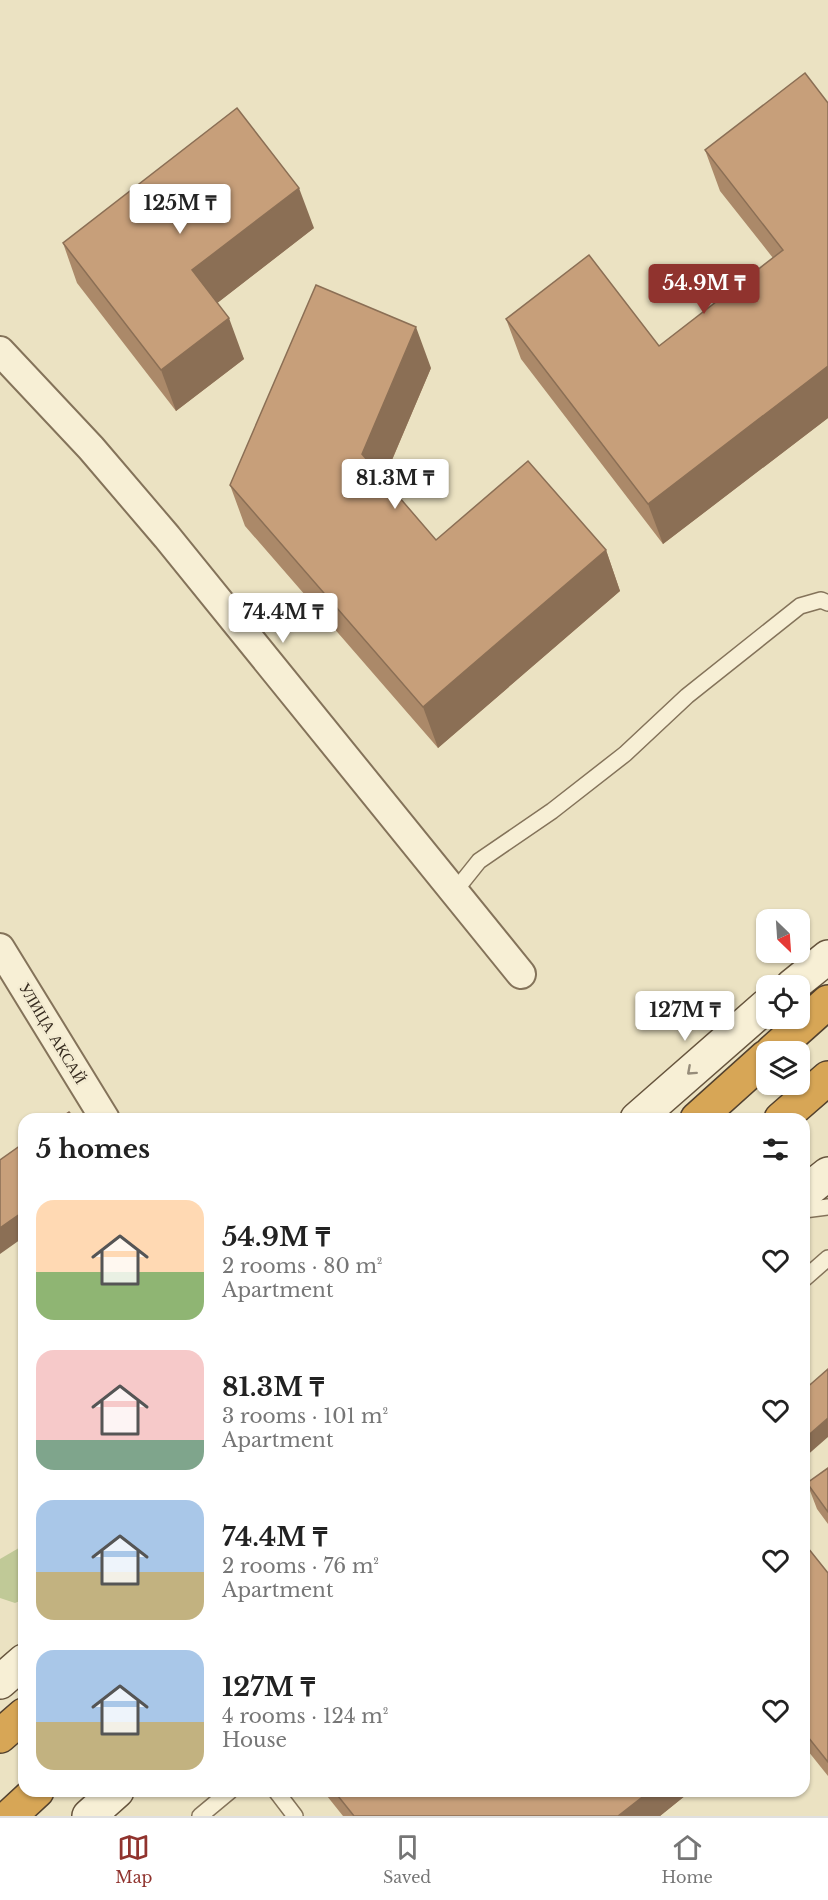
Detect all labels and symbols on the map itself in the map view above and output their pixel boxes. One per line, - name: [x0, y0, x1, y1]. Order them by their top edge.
- pin: 125M ₸: [131, 184, 229, 235]
- pin: 54.9M ₸: [649, 264, 759, 315]
- pin: 81.3M ₸: [340, 459, 450, 510]
- pin: 74.4M ₸: [228, 593, 338, 644]
- north arrow: [756, 909, 810, 963]
- street label: УЛИЦА АКСАЙ: [15, 979, 91, 1088]
- pin: 127M ₸: [636, 991, 734, 1042]
- one-way arrow: [687, 1064, 697, 1075]

